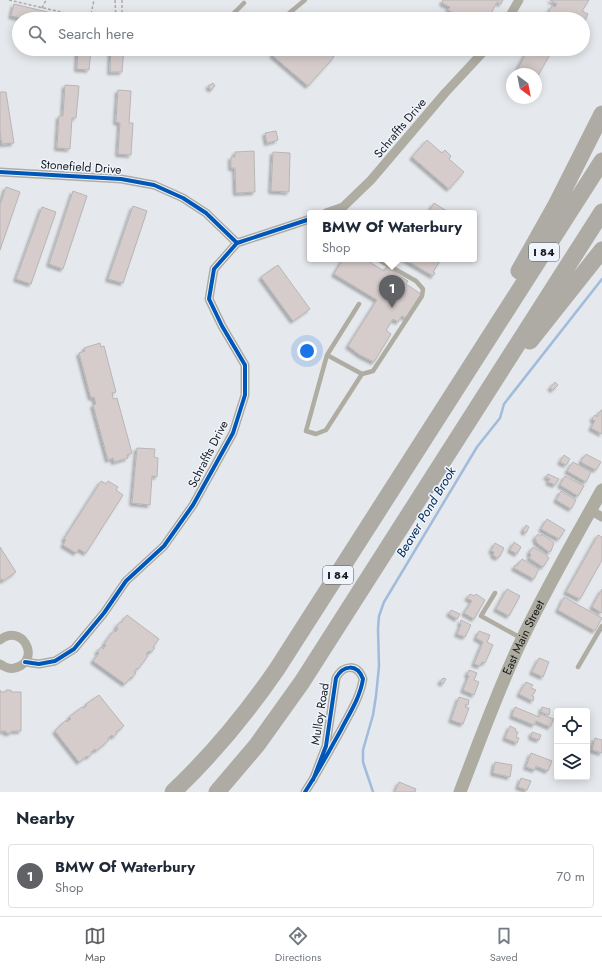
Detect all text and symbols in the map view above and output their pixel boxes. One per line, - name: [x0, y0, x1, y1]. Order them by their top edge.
- search box: [12, 12, 590, 56]
- icon: search: [26, 23, 48, 45]
- text: Search here: [58, 23, 134, 45]
- north arrow: [506, 68, 542, 104]
- street label: Schraffts Drive: [370, 94, 430, 162]
- street label: Stonefield Drive: [40, 155, 122, 179]
- popup: [307, 210, 477, 262]
- text: BMW Of Waterbury: [322, 216, 462, 238]
- text: Shop: [322, 238, 350, 257]
- road number: I 84: [529, 243, 559, 261]
- pin: 1: [379, 275, 405, 308]
- your location: [297, 341, 317, 361]
- street label: Schraffts Drive: [183, 417, 233, 491]
- water label: Beaver Pond Brook: [391, 463, 461, 561]
- road number: I 84: [323, 566, 353, 584]
- street label: East Main Street: [498, 597, 549, 678]
- street label: Mulloy Road: [306, 682, 334, 746]
- map controls: [554, 708, 590, 780]
- button: locate: [554, 708, 590, 744]
- button: layers: [554, 744, 590, 780]
- text: Nearby: [16, 806, 74, 830]
- text: BMW Of Waterbury: [55, 856, 195, 878]
- text: 1: [27, 867, 33, 886]
- text: 70 m: [556, 867, 585, 886]
- text: Shop: [55, 878, 83, 897]
- tab: Map: [84, 925, 106, 965]
- tab: Directions: [275, 925, 321, 965]
- tab: Saved: [490, 925, 518, 965]

